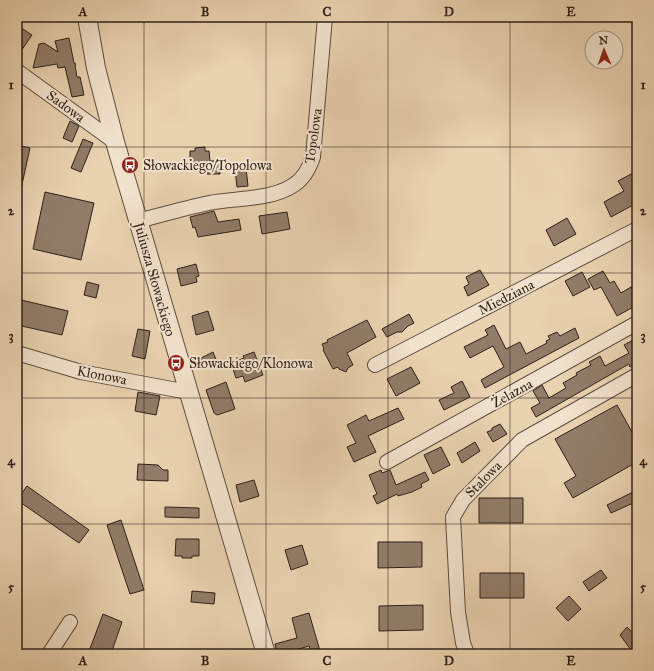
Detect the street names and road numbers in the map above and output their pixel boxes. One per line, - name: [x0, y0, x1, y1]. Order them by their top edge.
- street label: Sadowa: [43, 87, 88, 126]
- street label: Topolowa: [301, 107, 326, 165]
- street label: Juliusza Słowackiego: [129, 218, 179, 338]
- street label: Miedziana: [475, 276, 537, 319]
- street label: Klonowa: [75, 362, 128, 389]
- street label: Żelazna: [488, 374, 536, 412]
- street label: Stalowa: [462, 457, 505, 501]

